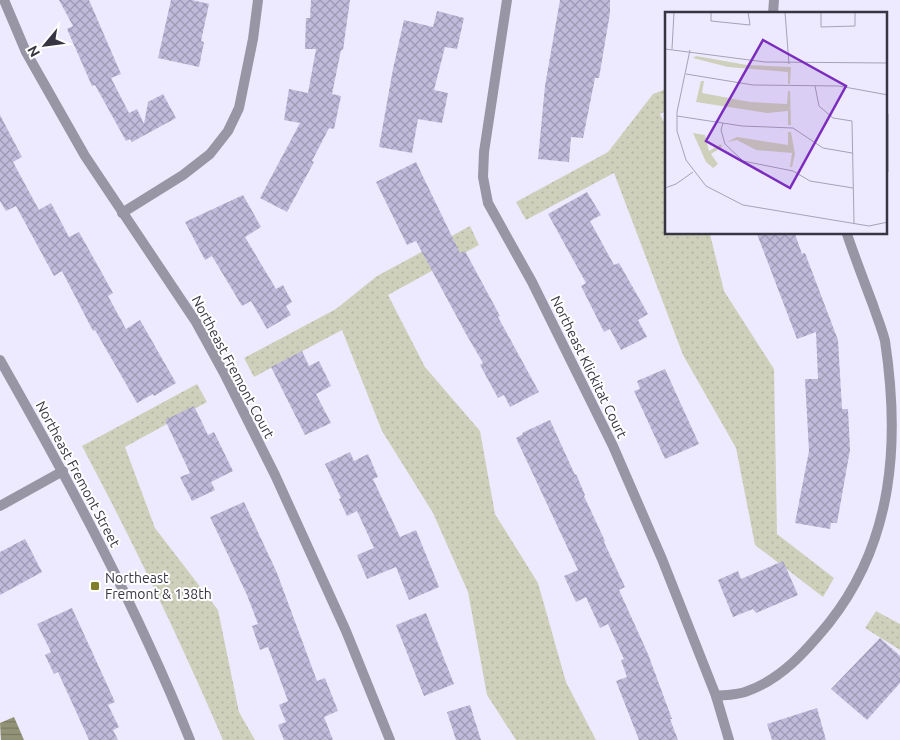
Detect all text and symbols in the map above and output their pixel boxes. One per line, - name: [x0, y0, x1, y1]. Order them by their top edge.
- inset map: [665, 12, 888, 235]
- north arrow: [20, 20, 70, 70]
- text: N: [24, 43, 43, 60]
- street label: Northeast Fremont Court: [189, 293, 278, 442]
- street label: Northeast Klickitat Court: [548, 293, 631, 441]
- street label: Northeast Fremont Street: [33, 398, 124, 550]
- place label: Northeast Fremont & 138th: [105, 570, 212, 602]
- marker: Northeast Fremont & 138th: [89, 580, 101, 592]

